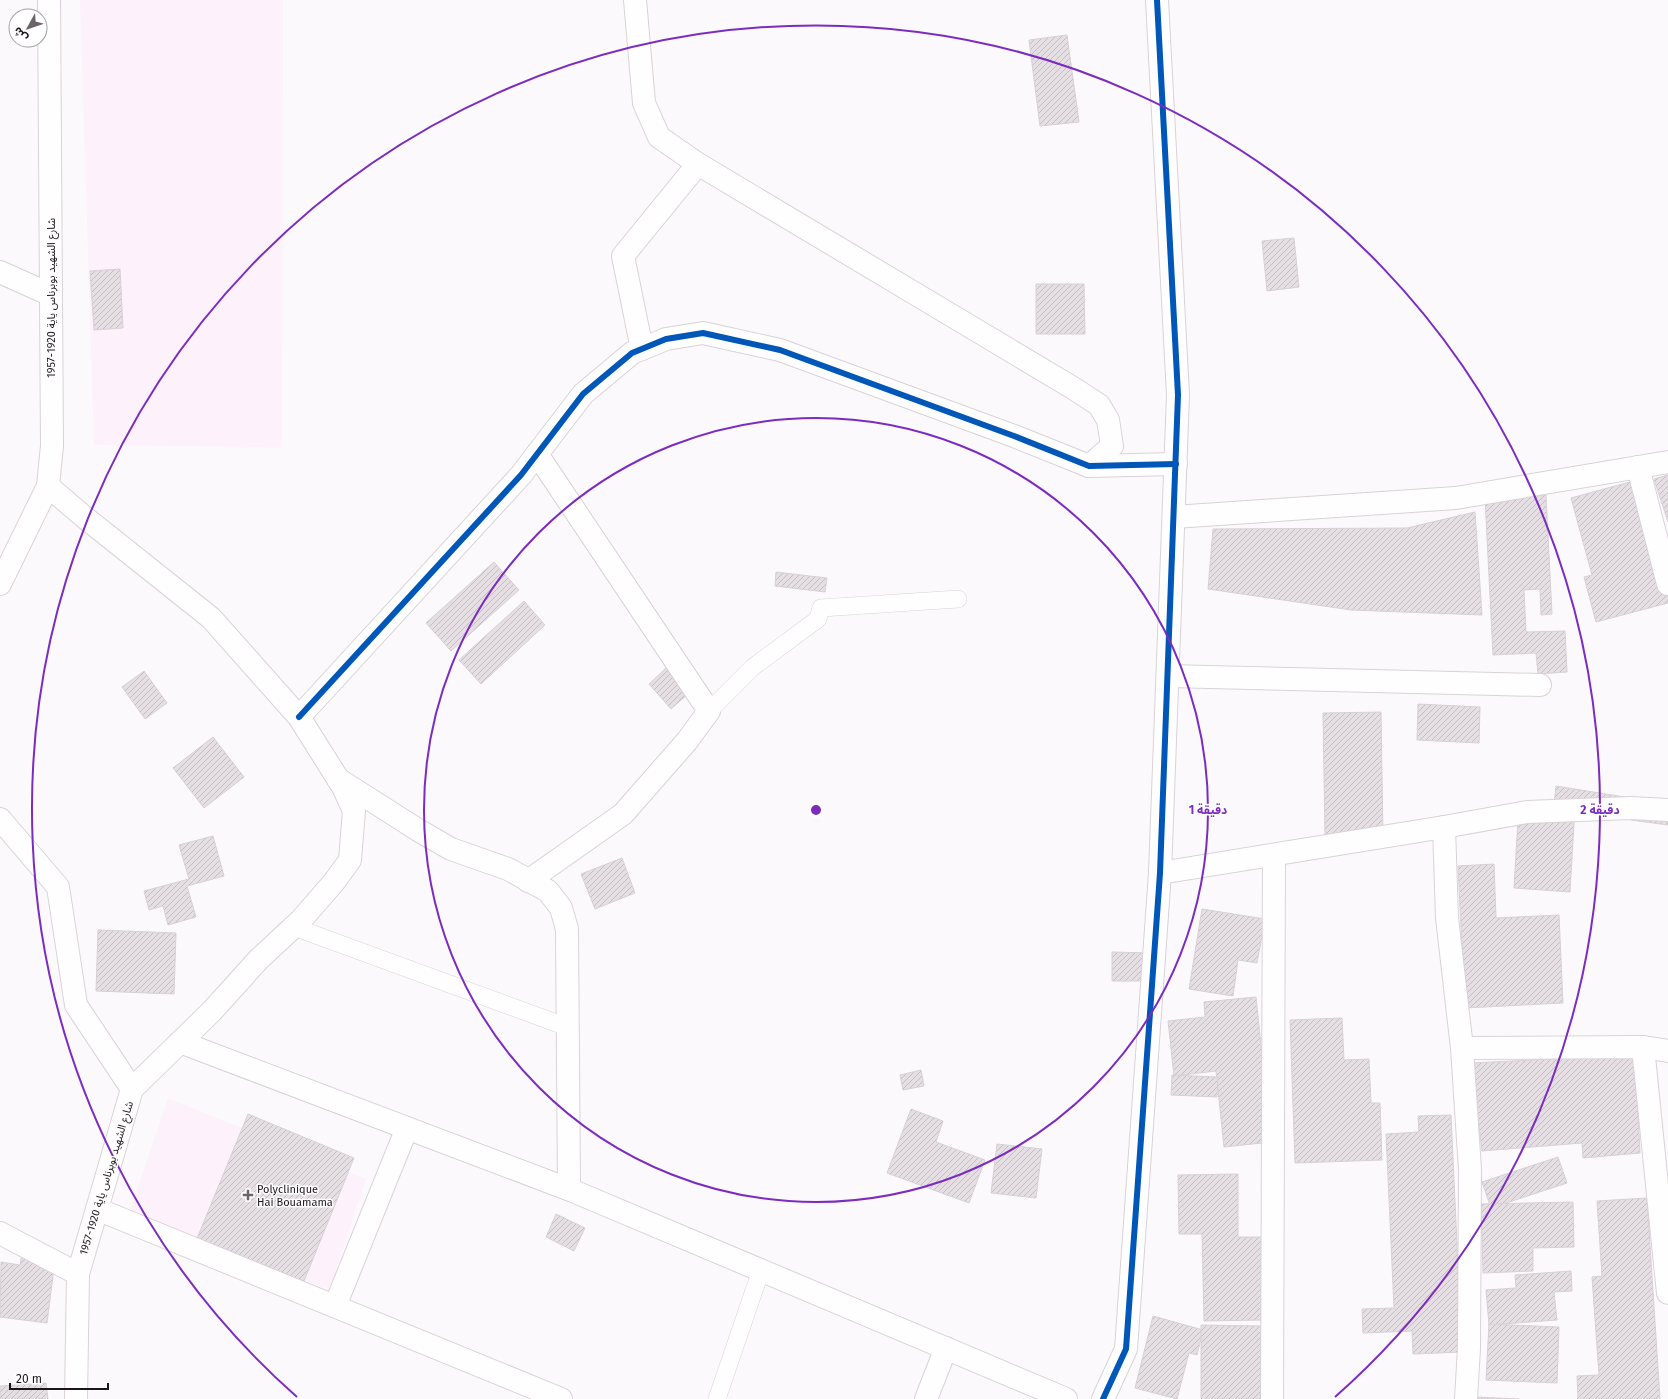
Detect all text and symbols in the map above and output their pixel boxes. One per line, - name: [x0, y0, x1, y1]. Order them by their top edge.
- north arrow: [8, 8, 48, 48]
- text: ش: [11, 24, 31, 44]
- street label: شارع الشهيد بوبرناس ياية 1920-1957: [45, 218, 59, 378]
- centre of rings: [809, 803, 823, 817]
- text: 1 دقيقة: [1189, 803, 1227, 817]
- text: 2 دقيقة: [1580, 803, 1620, 817]
- street label: شارع الشهيد بوبرناس ياية 1920-1957: [77, 1099, 137, 1257]
- place label: Polyclinique Hai Bouamama: [257, 1183, 333, 1209]
- marker: Polyclinique Hai Bouamama: [242, 1189, 254, 1201]
- scale bar: [10, 1365, 108, 1391]
- text: 20 m: [16, 1372, 42, 1386]

